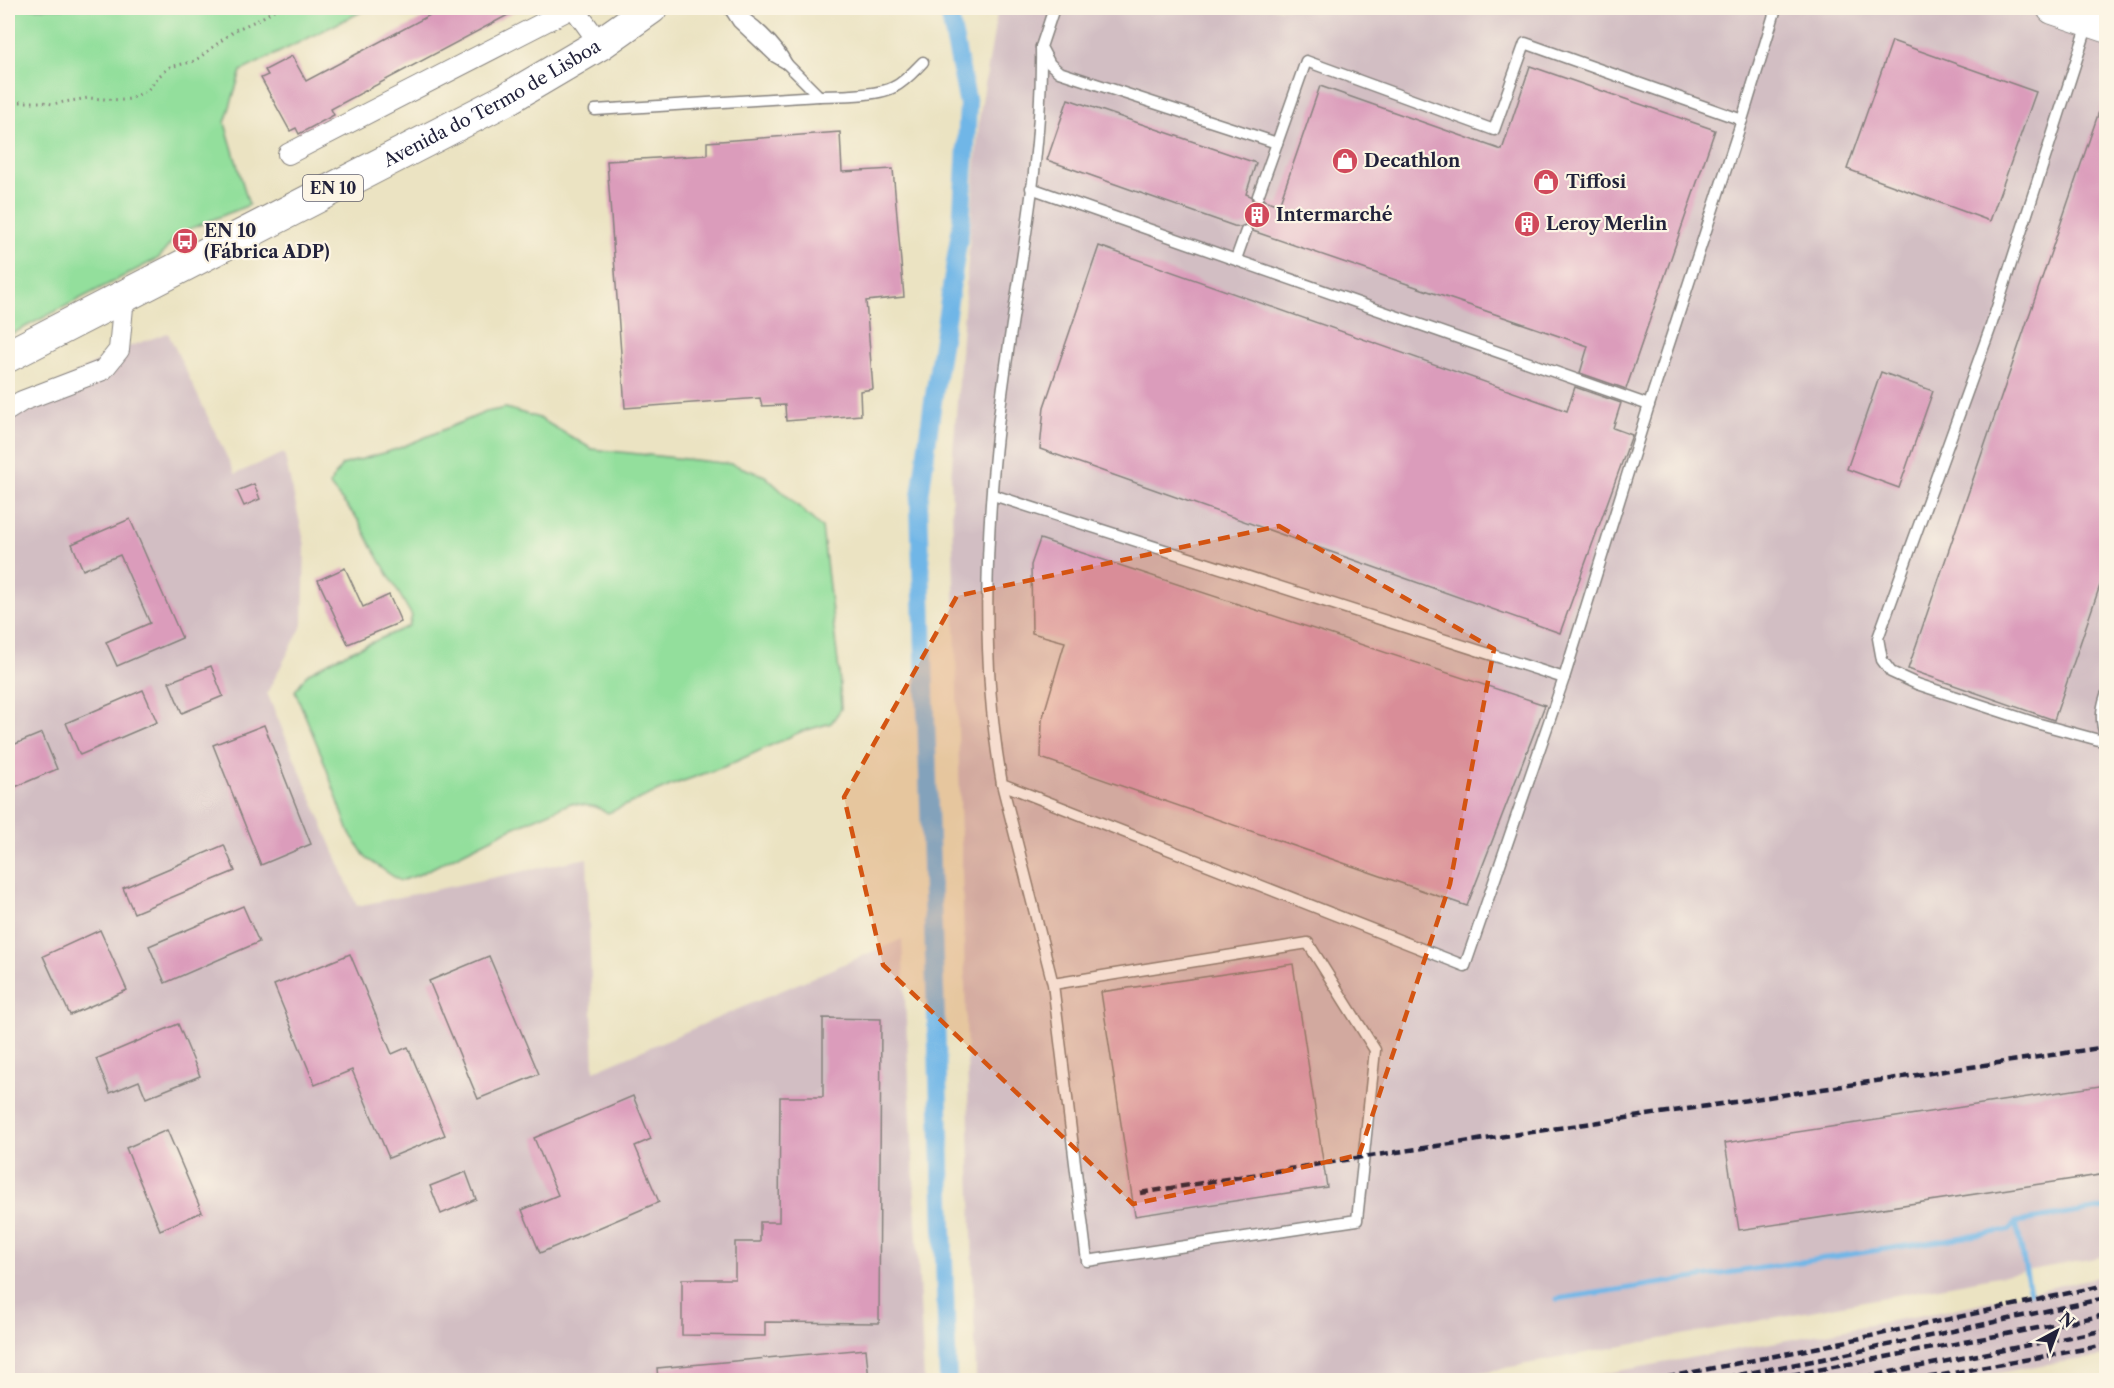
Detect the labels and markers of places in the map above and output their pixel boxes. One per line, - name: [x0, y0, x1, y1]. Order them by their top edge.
- shop icon: Decathlon: [1330, 146, 1360, 176]
- place label: Decathlon: [1364, 150, 1461, 172]
- shop icon: Tiffosi: [1531, 167, 1561, 197]
- place label: Tiffosi: [1566, 171, 1627, 193]
- building icon: Intermarché: [1242, 200, 1272, 230]
- place label: Intermarché: [1276, 204, 1393, 226]
- building icon: Leroy Merlin: [1512, 209, 1542, 239]
- place label: Leroy Merlin: [1546, 213, 1668, 235]
- place label: EN 10 (Fábrica ADP): [204, 220, 330, 263]
- bus stop icon: EN 10 (Fábrica ADP): [170, 226, 200, 256]

